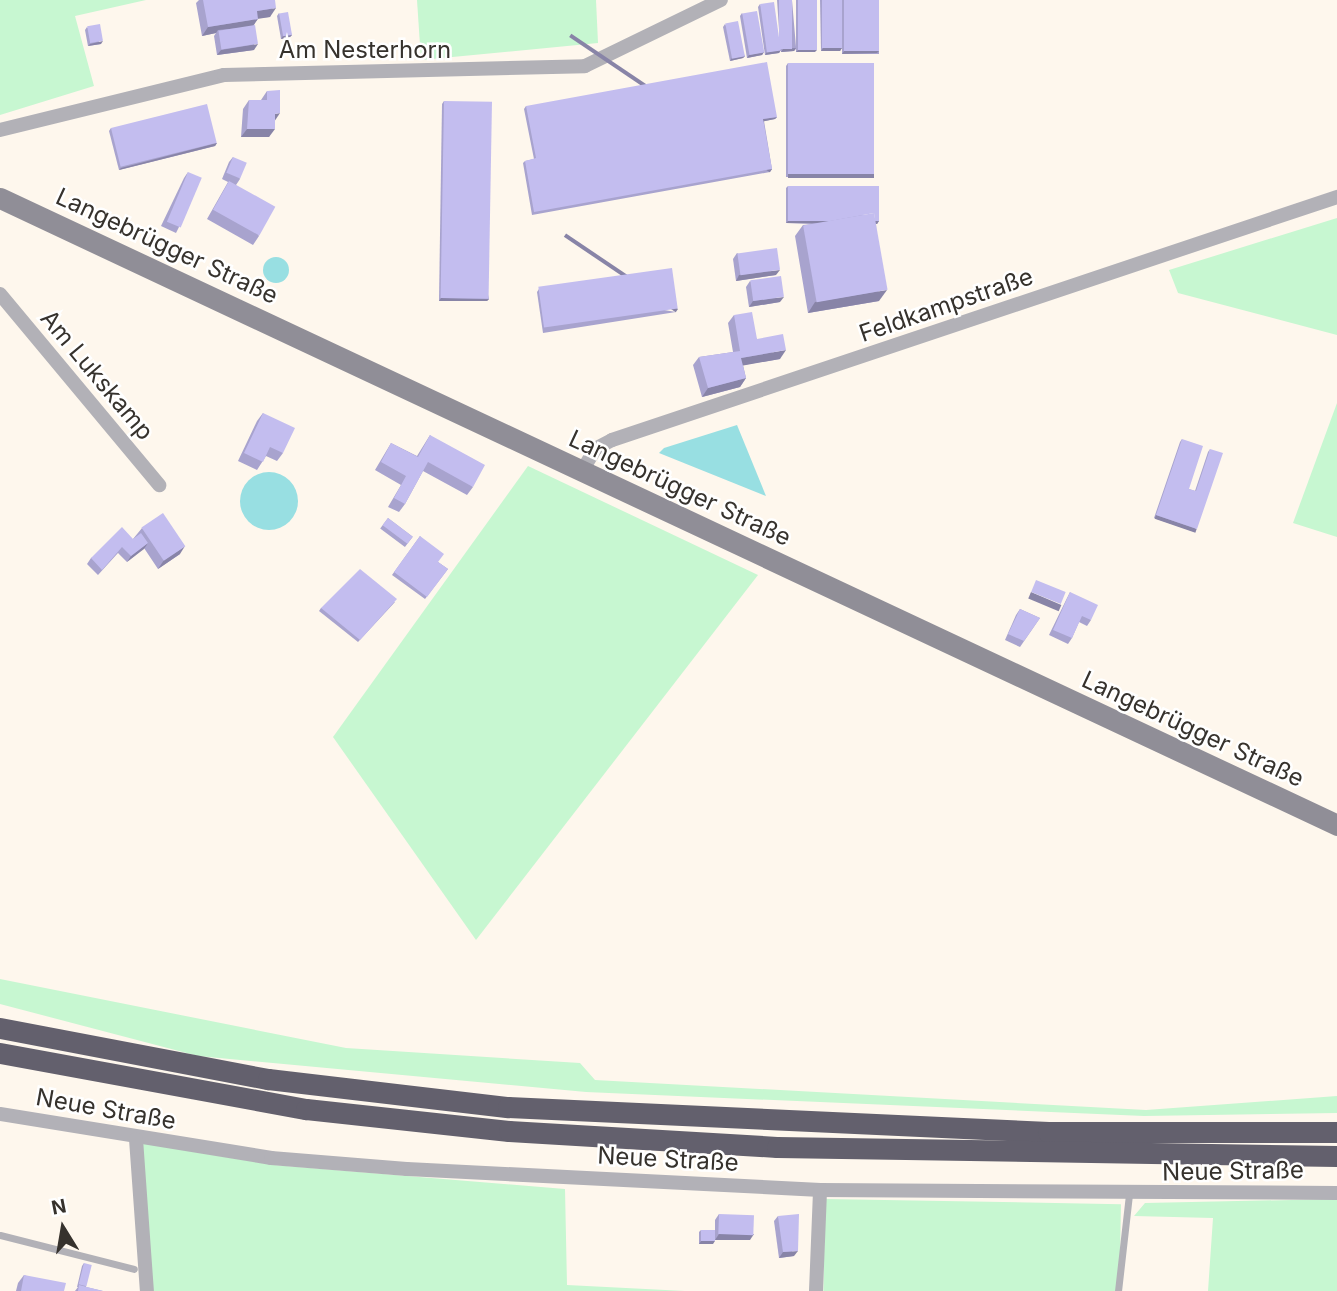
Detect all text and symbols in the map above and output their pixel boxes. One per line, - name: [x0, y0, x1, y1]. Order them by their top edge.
- street label: Am Nesterhorn: [279, 36, 451, 64]
- street label: Langebrügger Straße: [51, 182, 283, 310]
- street label: Feldkampstraße: [855, 262, 1037, 348]
- street label: Am Lukskamp: [34, 304, 160, 446]
- street label: Langebrügger Straße: [564, 424, 796, 552]
- street label: Langebrügger Straße: [1077, 665, 1309, 793]
- street label: Neue Straße: [34, 1083, 178, 1135]
- street label: Neue Straße: [597, 1141, 739, 1177]
- street label: Neue Straße: [1162, 1155, 1304, 1187]
- north arrow: [28, 1193, 98, 1263]
- text: N: [50, 1194, 68, 1220]

